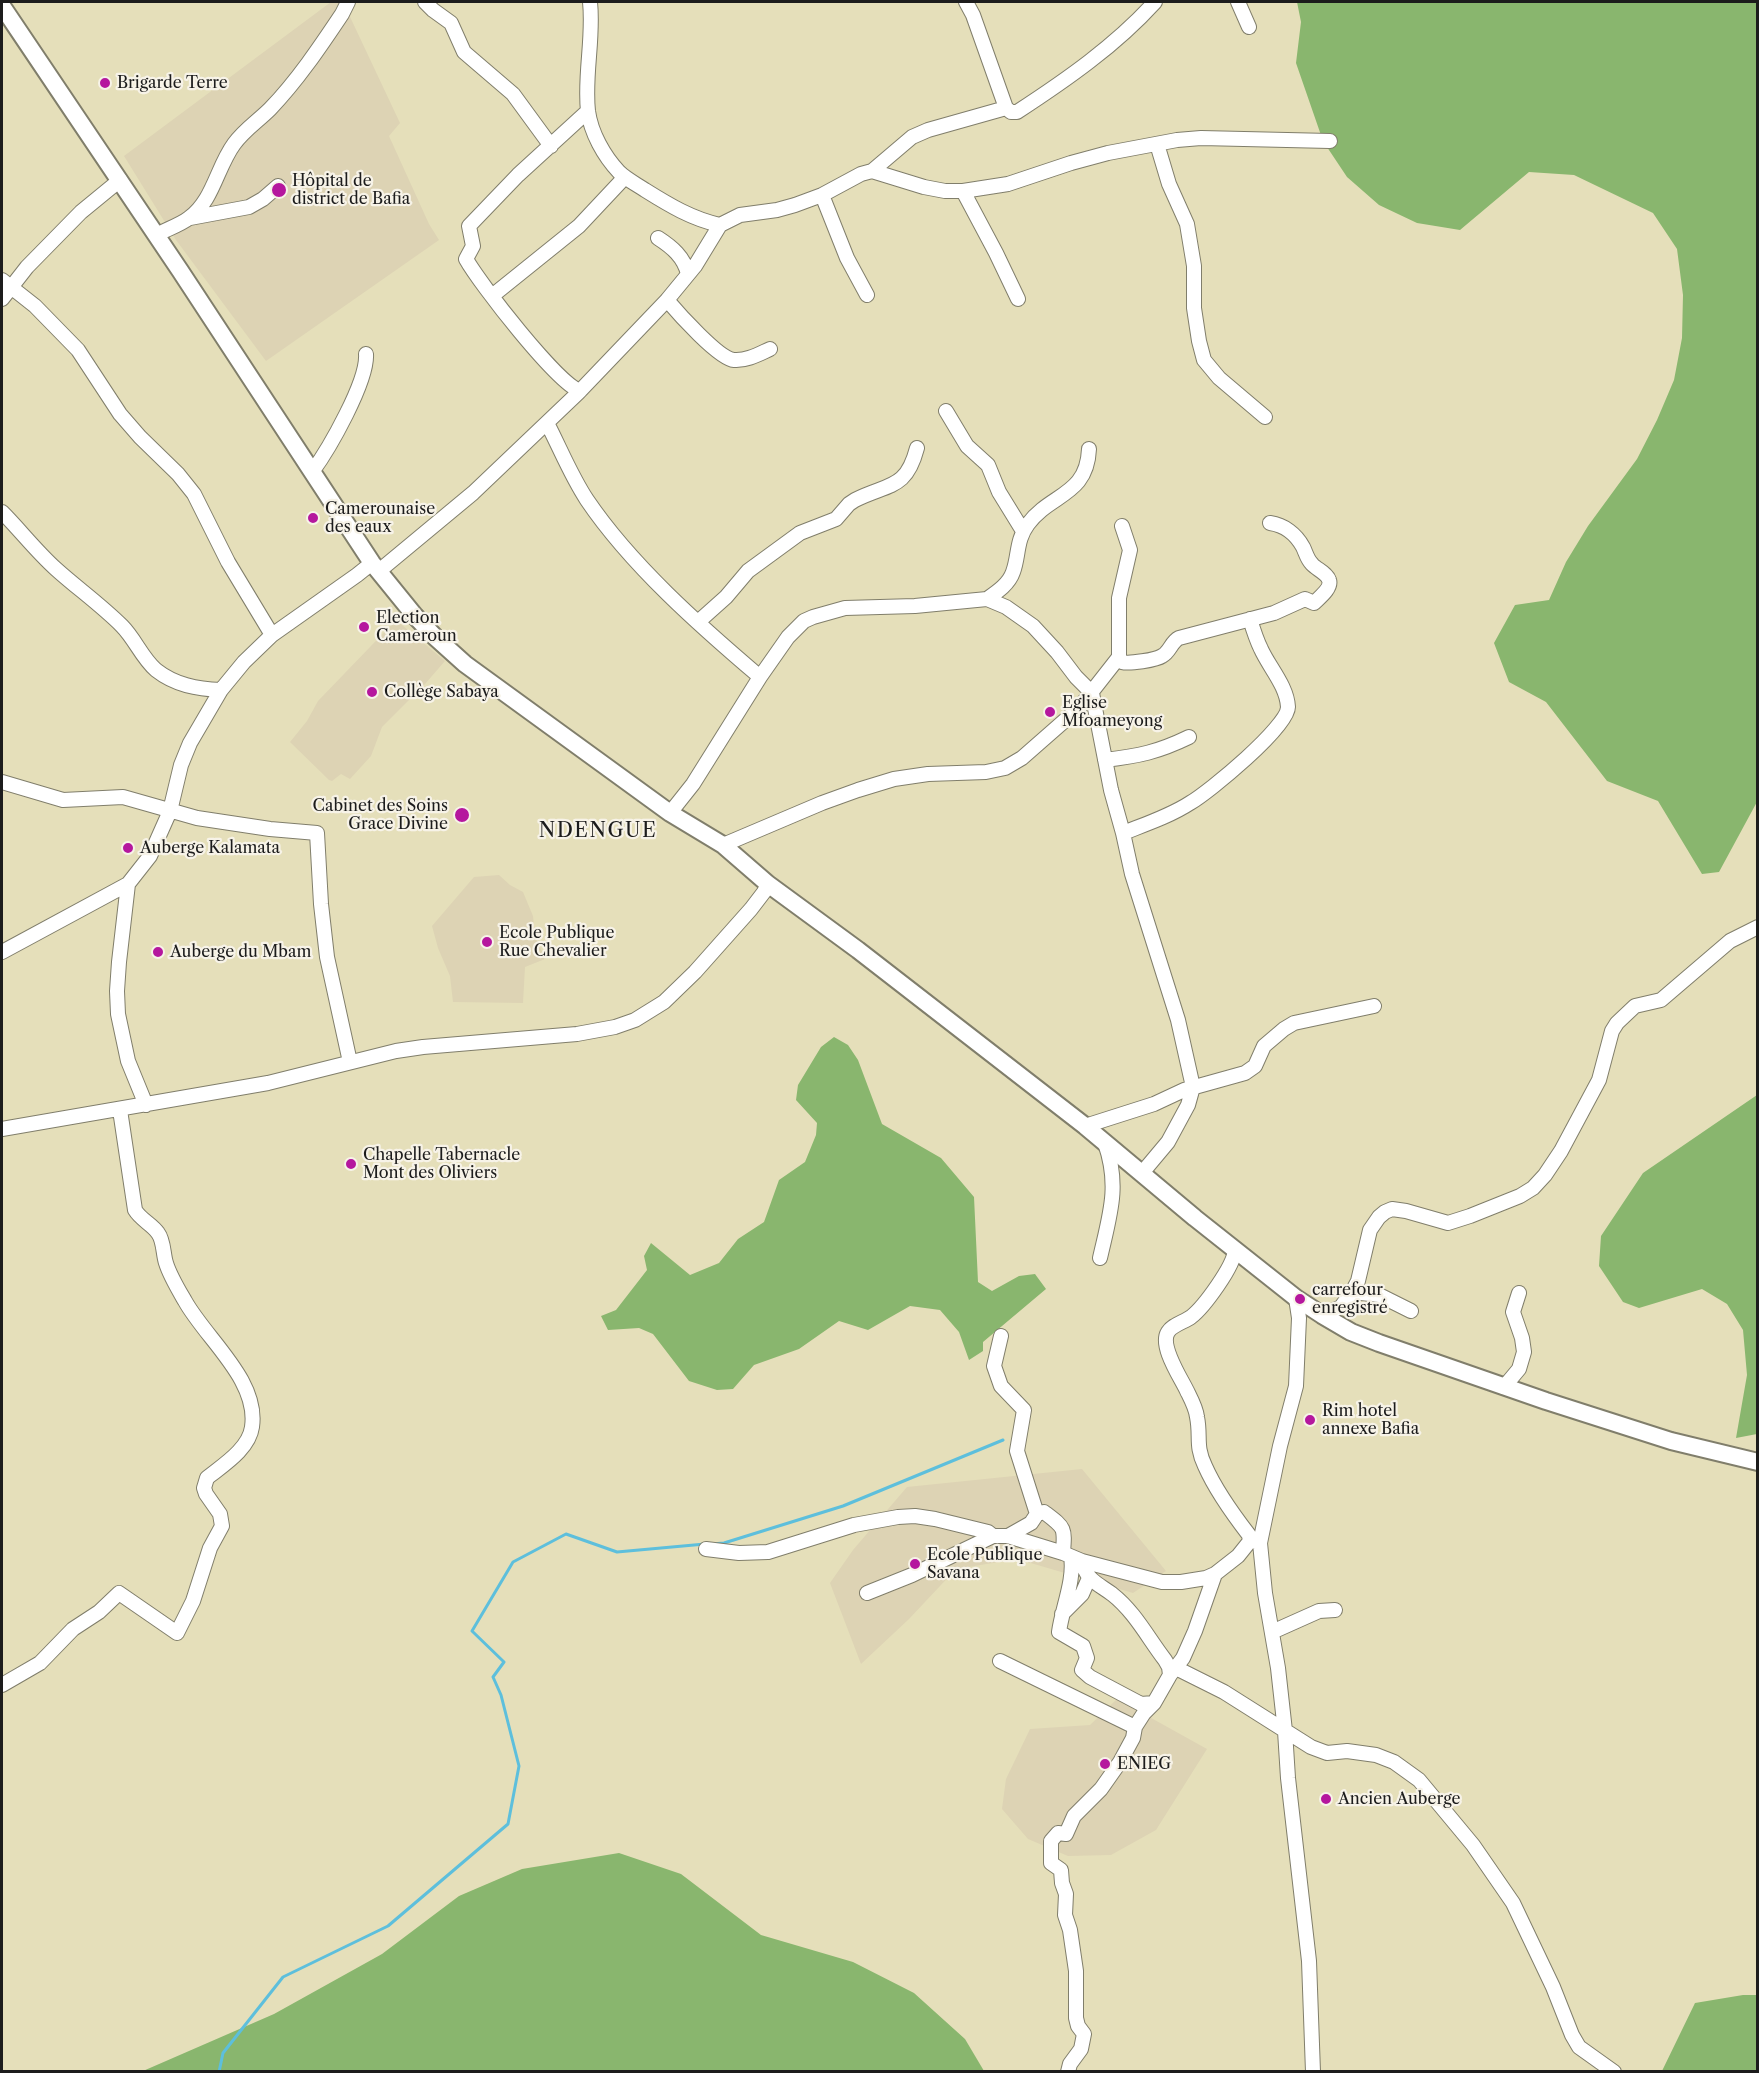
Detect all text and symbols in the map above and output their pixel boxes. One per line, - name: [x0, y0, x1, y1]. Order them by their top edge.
- place label: Brigarde Terre: [117, 73, 228, 93]
- marker: Brigarde Terre: [98, 76, 112, 90]
- place label: Hôpital de district de Bafia: [292, 171, 410, 209]
- marker: Hôpital de district de Bafia: [270, 181, 288, 199]
- place label: Camerounaise des eaux: [325, 499, 435, 537]
- marker: Camerounaise des eaux: [306, 511, 320, 525]
- place label: Election Cameroun: [376, 608, 457, 646]
- marker: Election Cameroun: [357, 620, 371, 634]
- place label: Collège Sabaya: [384, 682, 499, 702]
- marker: Collège Sabaya: [365, 685, 379, 699]
- place label: Eglise Mfoameyong: [1062, 693, 1162, 731]
- marker: Eglise Mfoameyong: [1043, 705, 1057, 719]
- place label: Cabinet des Soins Grace Divine: [313, 796, 448, 834]
- marker: Cabinet des Soins Grace Divine: [453, 806, 471, 824]
- district label: NDENGUE: [539, 819, 657, 843]
- place label: Auberge Kalamata: [140, 838, 280, 858]
- marker: Auberge Kalamata: [121, 841, 135, 855]
- place label: Ecole Publique Rue Chevalier: [499, 923, 614, 961]
- marker: Ecole Publique Rue Chevalier: [480, 935, 494, 949]
- place label: Auberge du Mbam: [170, 942, 311, 962]
- marker: Auberge du Mbam: [151, 945, 165, 959]
- place label: Chapelle Tabernacle Mont des Oliviers: [363, 1145, 520, 1183]
- marker: Chapelle Tabernacle Mont des Oliviers: [344, 1157, 358, 1171]
- place label: carrefour enregistré: [1312, 1280, 1388, 1318]
- marker: carrefour enregistré: [1293, 1292, 1307, 1306]
- place label: Rim hotel annexe Bafia: [1322, 1401, 1419, 1439]
- marker: Rim hotel annexe Bafia: [1303, 1413, 1317, 1427]
- place label: Ecole Publique Savana: [927, 1545, 1042, 1583]
- marker: Ecole Publique Savana: [908, 1557, 922, 1571]
- place label: ENIEG: [1117, 1754, 1171, 1774]
- marker: ENIEG: [1098, 1757, 1112, 1771]
- place label: Ancien Auberge: [1338, 1789, 1460, 1809]
- marker: Ancien Auberge: [1319, 1792, 1333, 1806]

